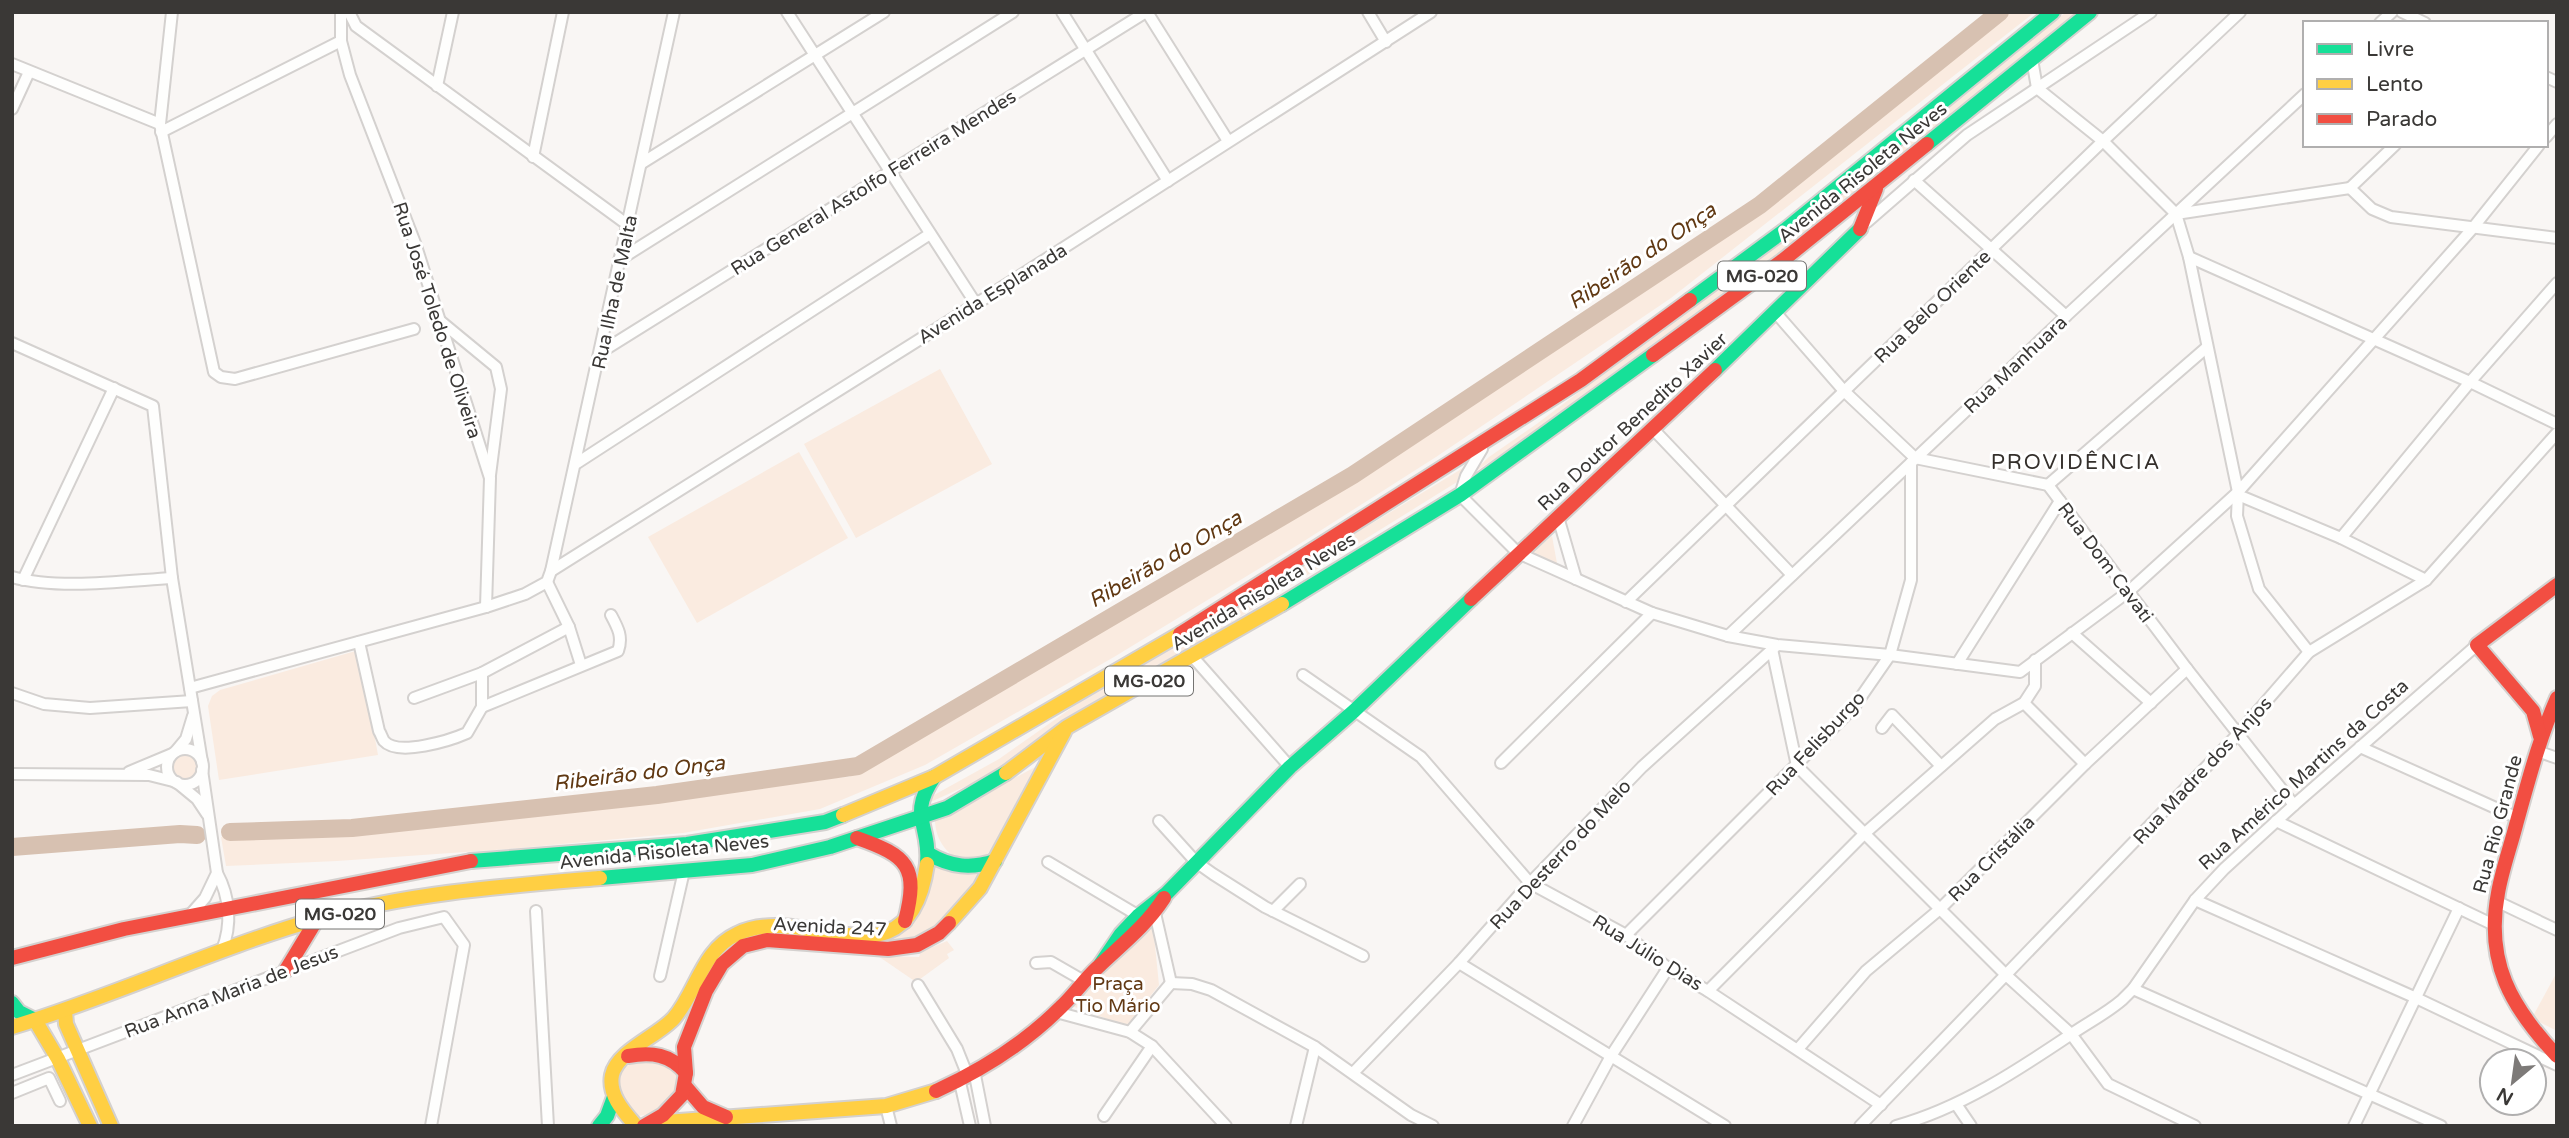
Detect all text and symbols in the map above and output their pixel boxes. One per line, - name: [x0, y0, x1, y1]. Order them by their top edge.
- legend: [2303, 21, 2548, 147]
- text: Livre: [2366, 37, 2414, 62]
- text: Lento: [2366, 72, 2423, 97]
- street label: Rua General Astolfo Ferreira Mendes: [727, 86, 1020, 280]
- street label: Avenida Risoleta Neves: [1774, 98, 1951, 248]
- text: Parado: [2366, 107, 2437, 132]
- water label: Ribeirão do Onça: [1564, 197, 1722, 315]
- street label: Rua José Toledo de Oliveira: [388, 199, 486, 441]
- street label: Rua Ilha de Malta: [588, 213, 642, 371]
- street label: Avenida Esplanada: [914, 239, 1071, 349]
- street label: Rua Belo Oriente: [1870, 246, 1995, 368]
- road number: MG-020: [1718, 262, 1806, 290]
- street label: Rua Manhuara: [1960, 311, 2072, 418]
- street label: Rua Doutor Benedito Xavier: [1533, 328, 1733, 515]
- district label: PROVIDÊNCIA: [1991, 450, 2161, 475]
- street label: Rua Dom Cavati: [2053, 498, 2158, 627]
- water label: Ribeirão do Onça: [1084, 505, 1247, 613]
- street label: Avenida Risoleta Neves: [1167, 528, 1360, 656]
- road number: MG-020: [1105, 666, 1193, 696]
- street label: Rua Américo Martins da Costa: [2194, 675, 2413, 875]
- street label: Rua Felisburgo: [1762, 687, 1870, 801]
- street label: Rua Madre dos Anjos: [2129, 693, 2277, 849]
- water label: Ribeirão do Onça: [552, 750, 727, 796]
- street label: Rua Rio Grande: [2469, 753, 2527, 896]
- street label: Rua Desterro do Melo: [1486, 775, 1636, 934]
- street label: Rua Cristália: [1944, 811, 2039, 906]
- street label: Avenida Risoleta Neves: [558, 830, 770, 874]
- road number: MG-020: [296, 900, 384, 929]
- street label: Rua Júlio Dias: [1588, 910, 1707, 995]
- street label: Avenida 247: [773, 913, 887, 941]
- street label: Rua Anna Maria de Jesus: [121, 941, 341, 1043]
- park label: Praça Tio Mário: [1075, 973, 1161, 1017]
- north arrow: [2478, 1047, 2548, 1117]
- text: N: [2493, 1083, 2517, 1109]

